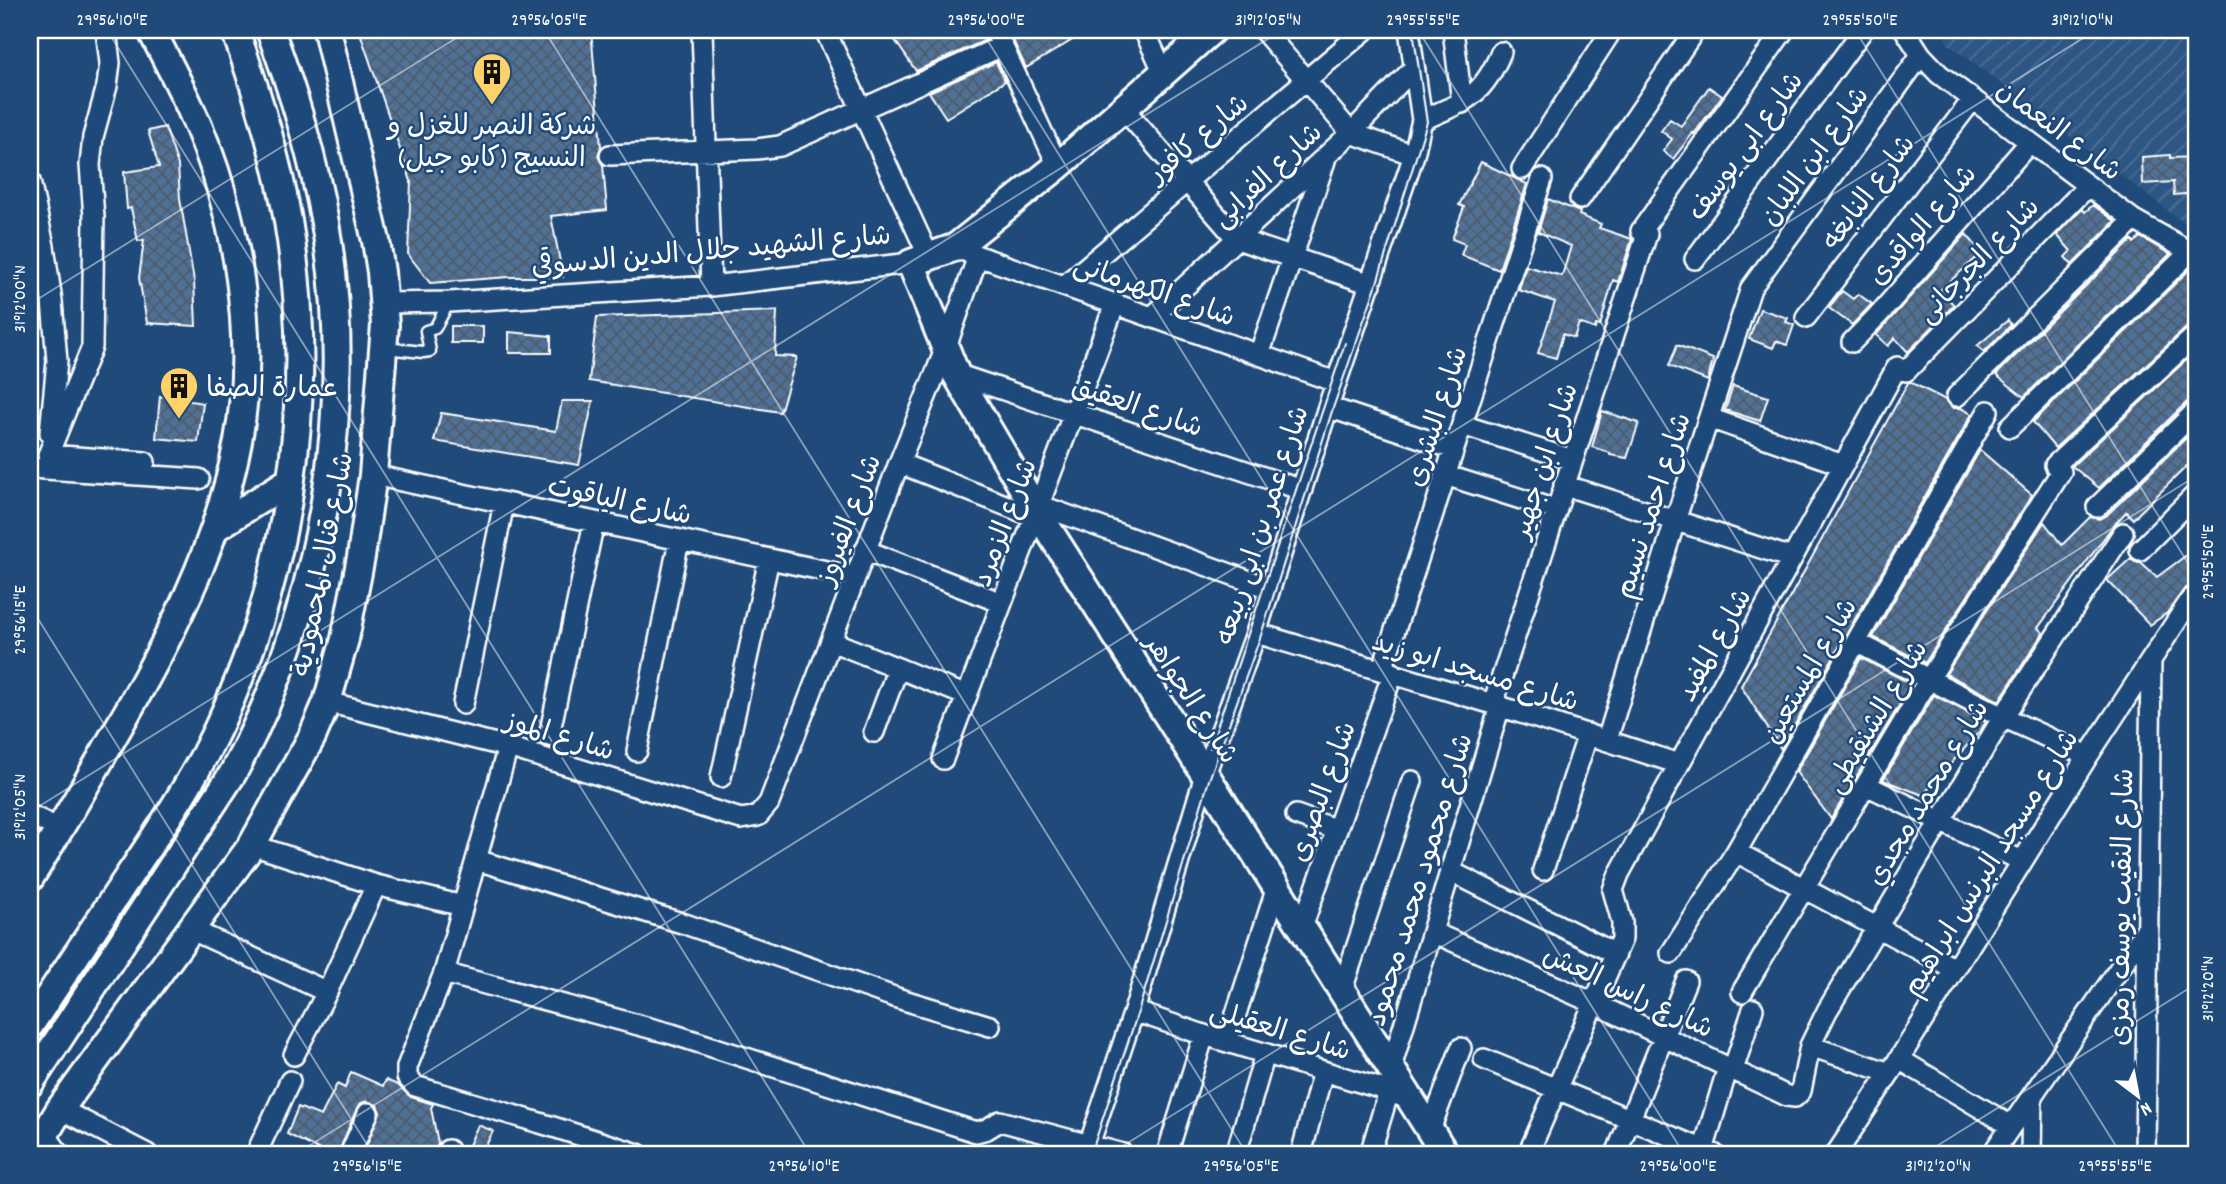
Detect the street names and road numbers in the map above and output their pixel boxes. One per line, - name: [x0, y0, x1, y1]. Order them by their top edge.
- street label: شارع ابى يوسف: [1680, 65, 1816, 231]
- street label: شارع النعمان: [1986, 72, 2128, 194]
- street label: شارع ابن اللبان: [1753, 80, 1882, 236]
- street label: شارع كافور: [1139, 86, 1260, 197]
- street label: شارع الفرابى: [1205, 116, 1334, 240]
- street label: شارع النابغه: [1814, 128, 1928, 260]
- street label: شارع الواقدى: [1861, 158, 1989, 297]
- street label: شارع الجرجانى: [1910, 190, 2051, 335]
- street label: شارع الشهيد جلال الدين الدسوقي: [530, 216, 893, 290]
- street label: شارع الكهرمانى: [1067, 247, 1240, 340]
- street label: شارع البشرى: [1398, 342, 1481, 493]
- street label: شارع العقيق: [1065, 369, 1207, 451]
- street label: شارع ابن جهير: [1503, 379, 1592, 546]
- street label: شارع عمر بن ابى ربيعه: [1207, 402, 1322, 652]
- street label: شارع احمد نسيم: [1607, 409, 1705, 605]
- street label: شارع قنال المحمودية: [285, 450, 367, 680]
- street label: شارع الفيروز: [808, 450, 895, 594]
- street label: شارع الزمرد: [965, 454, 1050, 594]
- street label: شارع الياقوت: [543, 469, 695, 539]
- street label: شارع المفيد: [1670, 582, 1765, 710]
- street label: شارع المستعين: [1754, 592, 1870, 753]
- street label: شارع مسجد ابو زيد: [1366, 624, 1583, 725]
- street label: شارع الجواهر: [1131, 626, 1246, 774]
- street label: شارع الشنقيطى: [1818, 634, 1941, 803]
- street label: شارع محمد مجدي: [1859, 694, 2002, 895]
- street label: شارع الموز: [497, 703, 618, 774]
- street label: شارع البصرى: [1282, 717, 1370, 869]
- street label: شارع مسجد البرنس ابراهيم: [1895, 724, 2092, 1006]
- street label: شارع محمود محمد محمود: [1359, 729, 1486, 1032]
- street label: شارع النقيب يوسف رمزى: [2103, 768, 2147, 1046]
- street label: شارع راس العش: [1535, 937, 1719, 1052]
- street label: شارع العقيلى: [1204, 993, 1355, 1074]

